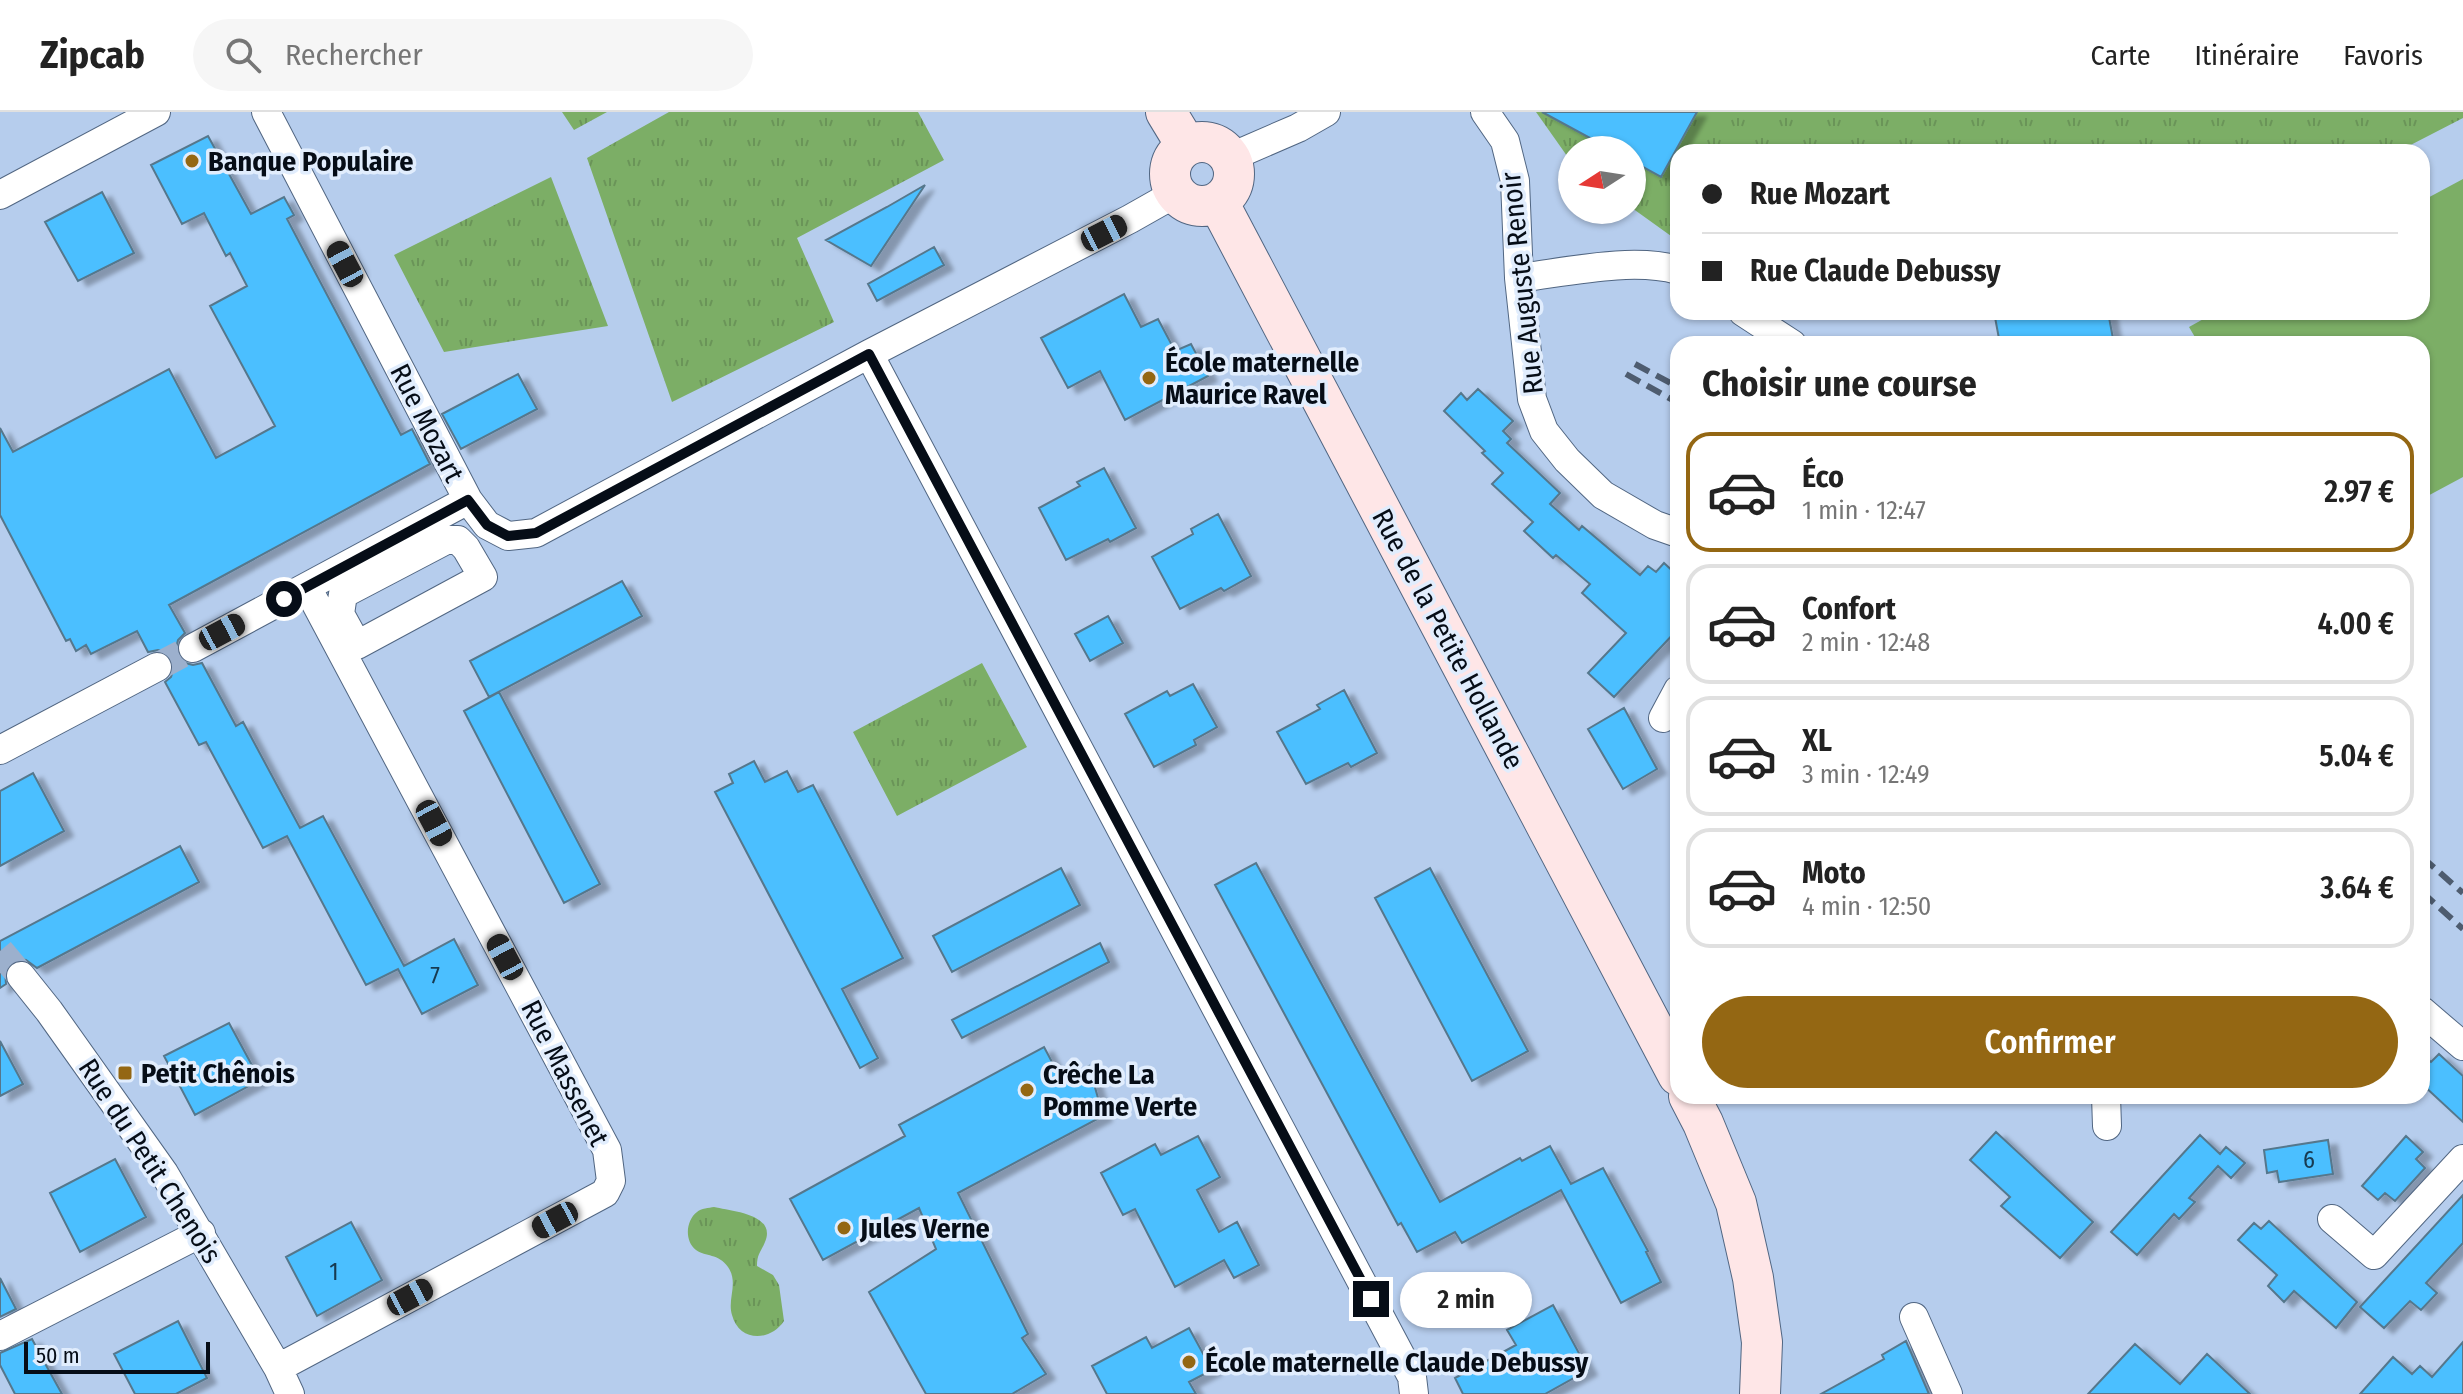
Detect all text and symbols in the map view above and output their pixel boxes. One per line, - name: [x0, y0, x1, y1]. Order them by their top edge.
- search box: [193, 19, 753, 91]
- text: Zipcab: [40, 32, 145, 78]
- icon: search: [221, 33, 265, 77]
- text: Rechercher: [285, 37, 423, 73]
- text: Carte: [2091, 39, 2151, 72]
- text: Itinéraire: [2195, 39, 2299, 72]
- text: Favoris: [2343, 39, 2423, 72]
- north arrow: [1558, 136, 1646, 224]
- map controls: [1558, 136, 1646, 224]
- place label: Banque Populaire: [208, 145, 413, 178]
- marker: Banque Populaire: [183, 152, 201, 170]
- street label: Rue Auguste Renoir: [1494, 170, 1550, 396]
- text: Rue Mozart: [1750, 176, 1890, 212]
- car: [1077, 211, 1131, 255]
- car: [323, 237, 367, 291]
- text: Rue Claude Debussy: [1750, 253, 2000, 289]
- place label: École maternelle Maurice Ravel: [1165, 345, 1359, 411]
- street label: Rue Mozart: [383, 358, 471, 488]
- text: Choisir une course: [1702, 362, 1977, 406]
- marker: École maternelle Maurice Ravel: [1140, 369, 1158, 387]
- icon: car: [1706, 456, 1778, 528]
- text: Éco: [1802, 459, 1844, 495]
- text: 2.97 €: [2324, 474, 2394, 510]
- text: 1 min · 12:47: [1802, 495, 1926, 526]
- street label: Rue de la Petite Hollande: [1365, 503, 1531, 775]
- route start: [266, 581, 302, 617]
- icon: car: [1706, 588, 1778, 660]
- text: Confort: [1802, 591, 1896, 627]
- text: 4.00 €: [2318, 606, 2394, 642]
- car: [195, 610, 249, 654]
- text: 2 min · 12:48: [1802, 627, 1930, 658]
- icon: car: [1706, 720, 1778, 792]
- text: XL: [1802, 723, 1832, 759]
- text: 5.04 €: [2319, 738, 2394, 774]
- text: 3 min · 12:49: [1802, 759, 1930, 790]
- car: [412, 796, 456, 850]
- icon: car: [1706, 852, 1778, 924]
- text: Moto: [1802, 855, 1866, 891]
- text: 3.64 €: [2320, 870, 2394, 906]
- text: 4 min · 12:50: [1802, 891, 1931, 922]
- car: [483, 930, 527, 984]
- house number: 7: [430, 962, 440, 990]
- street label: Rue Massenet: [514, 995, 616, 1152]
- button: Confirmer: [1702, 996, 2398, 1088]
- street label: Rue du Petit Chenois: [72, 1053, 228, 1269]
- place label: Petit Chênois: [141, 1057, 295, 1090]
- place label: Crêche La Pomme Verte: [1043, 1058, 1197, 1123]
- marker: Petit Chênois: [116, 1064, 134, 1082]
- marker: Crêche La Pomme Verte: [1018, 1081, 1036, 1099]
- house number: 6: [2303, 1146, 2315, 1174]
- car: [528, 1198, 582, 1242]
- place label: Jules Verne: [859, 1212, 990, 1245]
- marker: Jules Verne: [835, 1219, 853, 1237]
- house number: 1: [329, 1258, 339, 1286]
- callout: 2 min: [1399, 1271, 1531, 1327]
- car: [383, 1275, 437, 1319]
- route end: [1353, 1281, 1389, 1317]
- text: 2 min: [1437, 1284, 1495, 1315]
- scale bar: [24, 1338, 210, 1374]
- text: 50 m: [36, 1342, 80, 1369]
- place label: École maternelle Claude Debussy: [1205, 1345, 1589, 1379]
- marker: École maternelle Claude Debussy: [1180, 1353, 1198, 1371]

